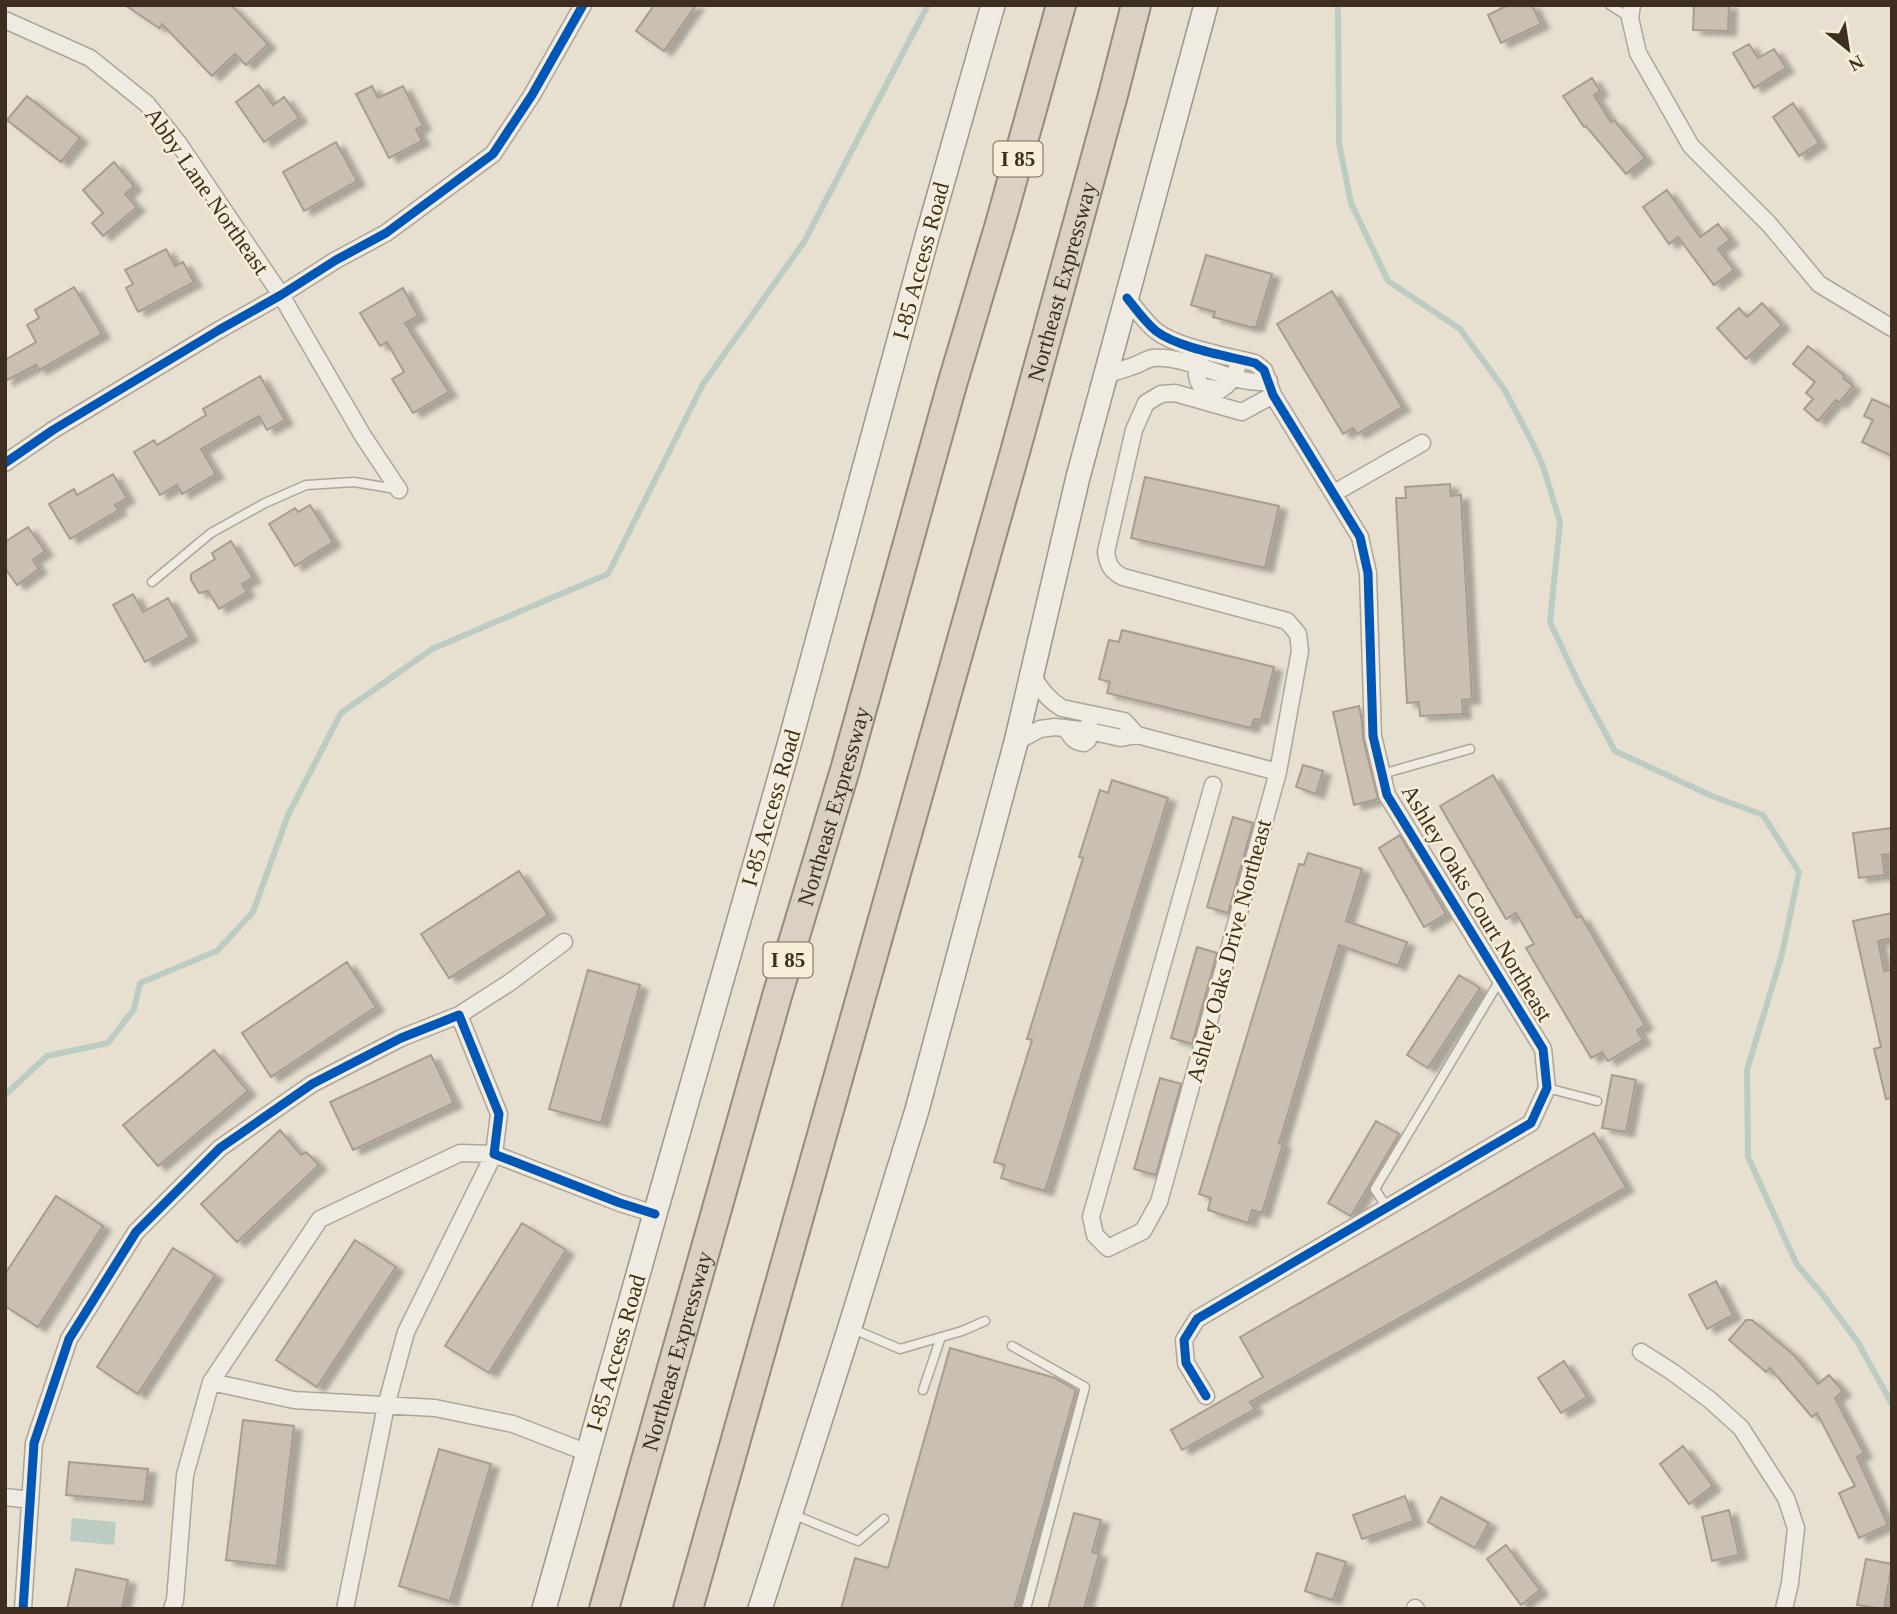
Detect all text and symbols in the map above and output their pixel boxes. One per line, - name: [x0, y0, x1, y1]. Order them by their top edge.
- north arrow: [1813, 14, 1883, 84]
- text: N: [1845, 51, 1867, 76]
- street label: Abby Lane Northeast: [140, 103, 274, 280]
- road number: I 85: [993, 142, 1042, 176]
- street label: Northeast Expressway: [1022, 178, 1101, 384]
- street label: I-85 Access Road: [888, 179, 954, 343]
- street label: Northeast Expressway: [792, 703, 875, 909]
- street label: I-85 Access Road: [737, 726, 806, 889]
- street label: Ashley Oaks Court Northeast: [1396, 780, 1558, 1026]
- street label: Ashley Oaks Drive Northeast: [1182, 816, 1276, 1085]
- road number: I 85: [764, 942, 812, 978]
- street label: Northeast Expressway: [637, 1248, 717, 1454]
- street label: I-85 Access Road: [582, 1271, 651, 1434]

